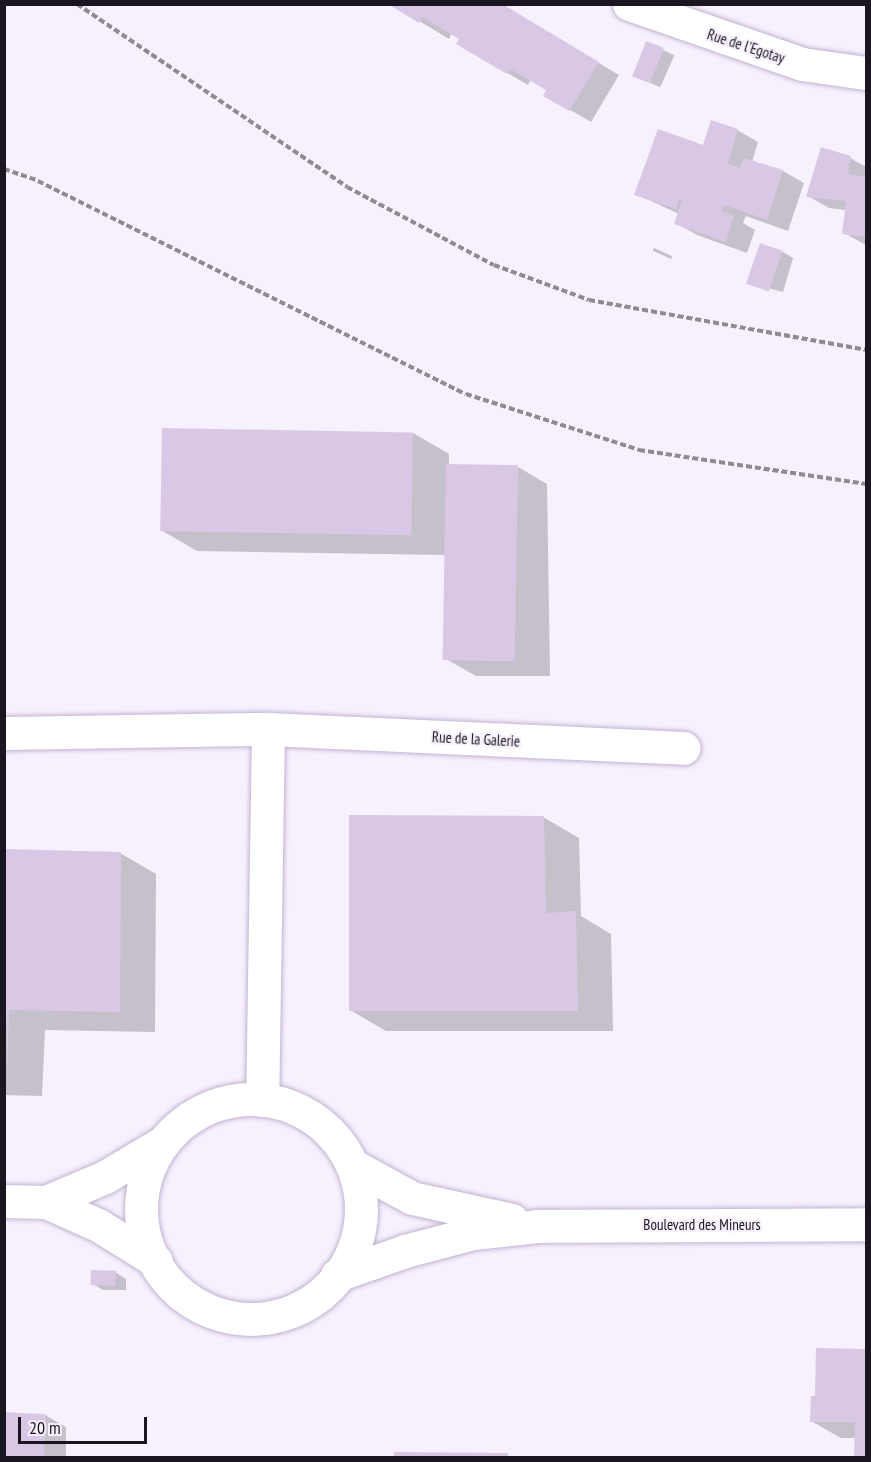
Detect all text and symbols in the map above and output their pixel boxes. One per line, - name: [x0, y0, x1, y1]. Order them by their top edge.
- street label: Rue de l'Egotay: [705, 25, 787, 67]
- street label: Rue de la Galerie: [431, 728, 521, 750]
- street label: Boulevard des Mineurs: [643, 1216, 761, 1234]
- scale bar: [21, 1405, 150, 1443]
- text: 20 m: [29, 1416, 61, 1439]

